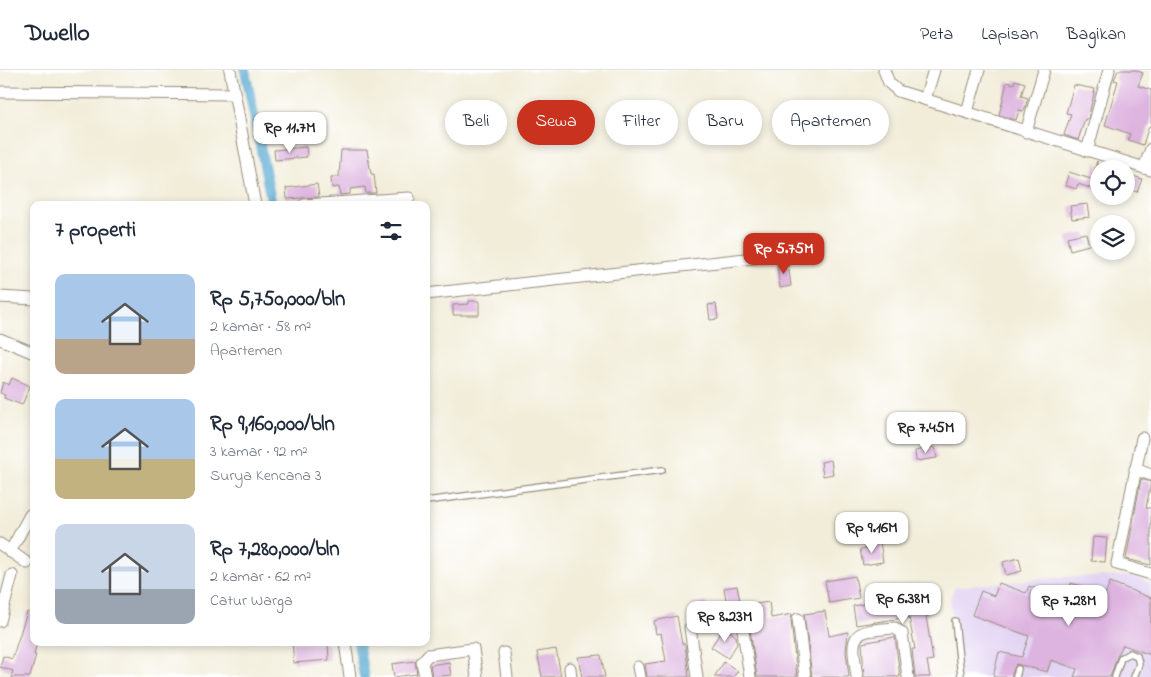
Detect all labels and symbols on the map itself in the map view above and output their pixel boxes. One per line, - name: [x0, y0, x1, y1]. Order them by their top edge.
- pin: Rp 11.7M: [238, 112, 342, 154]
- pin: Rp 5.75M: [732, 232, 836, 275]
- pin: Rp 7.45M: [874, 412, 978, 454]
- pin: Rp 9.16M: [820, 512, 924, 554]
- pin: Rp 6.38M: [851, 582, 955, 625]
- pin: Rp 7.28M: [1017, 584, 1121, 627]
- pin: Rp 8.23M: [673, 600, 777, 643]

